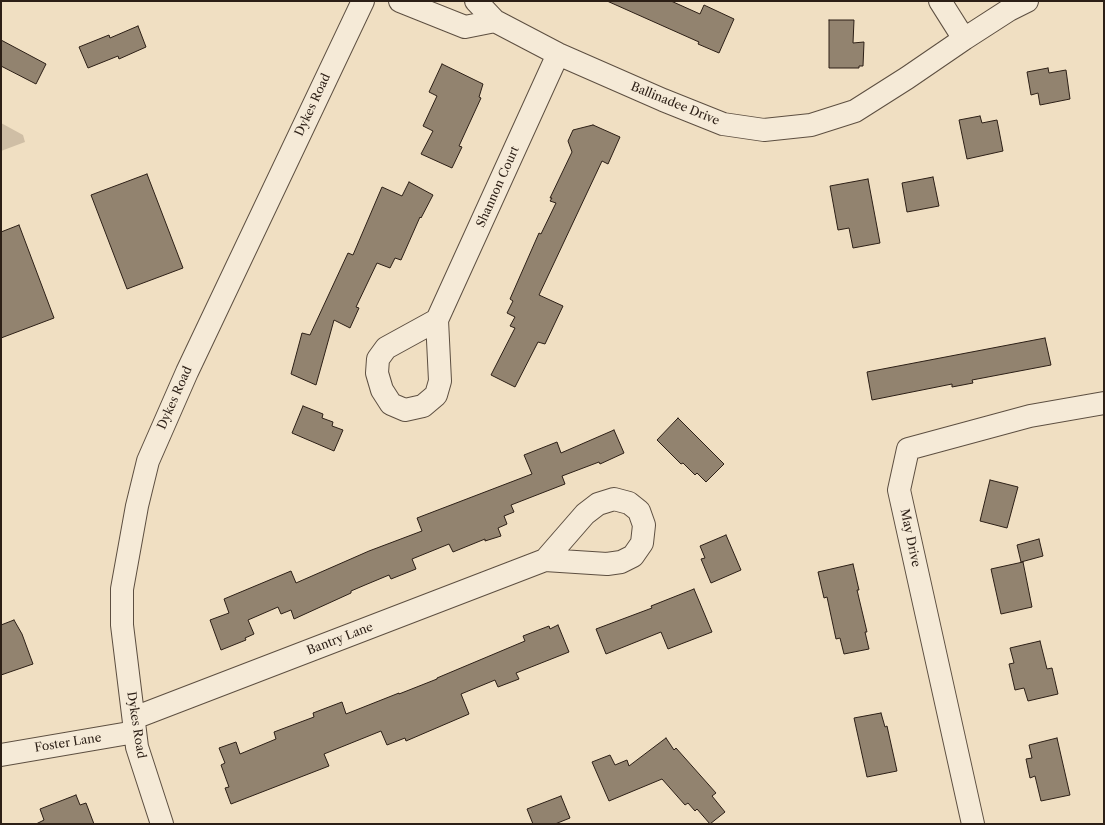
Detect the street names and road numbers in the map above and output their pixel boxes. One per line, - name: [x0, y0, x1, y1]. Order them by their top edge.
- street label: Dykes Road: [292, 71, 334, 139]
- street label: Ballinadee Drive: [629, 80, 721, 128]
- street label: Shannon Court: [474, 144, 522, 230]
- street label: Dykes Road: [155, 364, 195, 432]
- street label: May Drive: [897, 508, 923, 568]
- street label: Bantry Lane: [305, 620, 375, 658]
- street label: Dykes Road: [124, 690, 148, 760]
- street label: Foster Lane: [34, 731, 102, 755]

